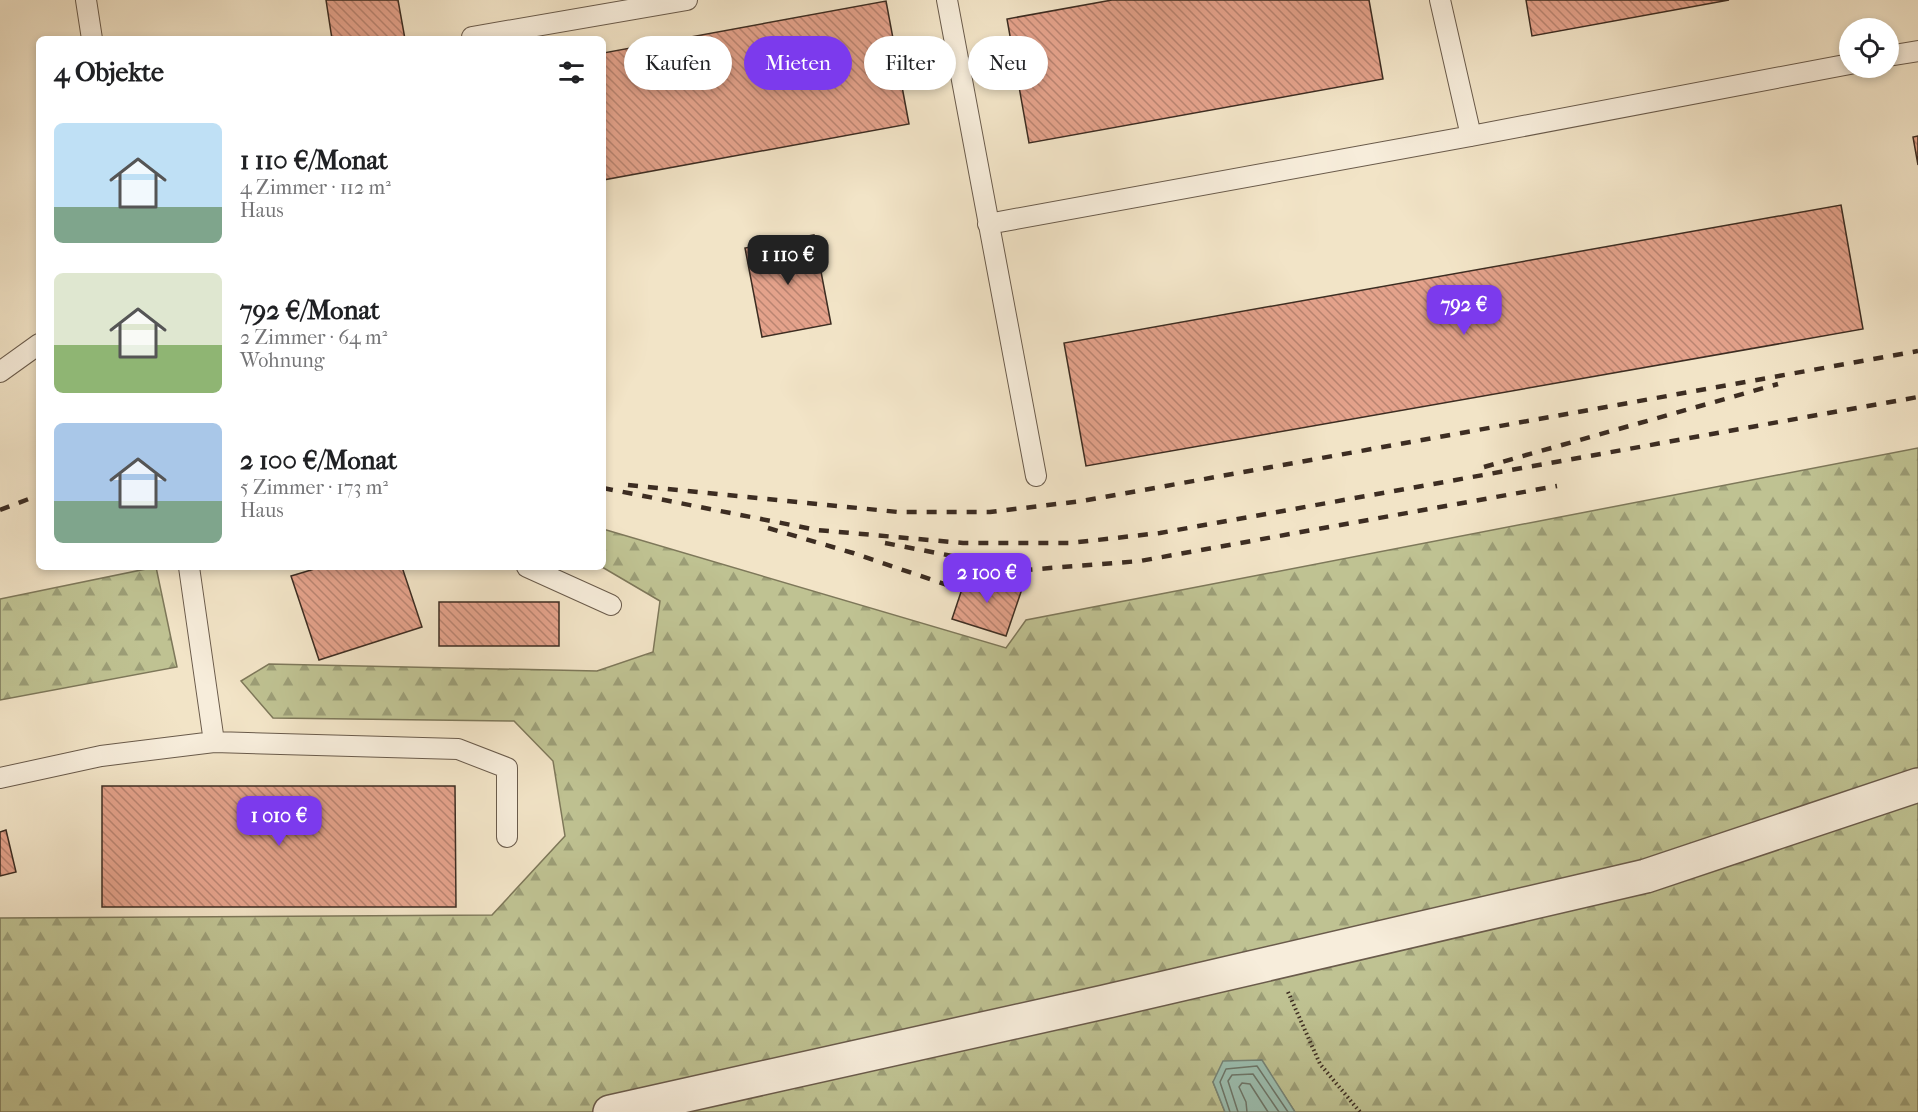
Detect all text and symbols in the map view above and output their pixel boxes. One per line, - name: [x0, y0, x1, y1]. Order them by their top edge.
- map controls: [1839, 18, 1899, 78]
- button: locate: [1839, 18, 1899, 78]
- chip: Kaufen: [624, 36, 732, 90]
- chip: Mieten: [744, 36, 852, 90]
- chip: Filter: [864, 36, 956, 90]
- chip: Neu: [968, 36, 1048, 90]
- icon: filters: [555, 56, 588, 89]
- text: 4 Objekte: [54, 57, 164, 88]
- text: 1 110 €/Monat: [240, 145, 388, 176]
- icon: home: [102, 147, 174, 219]
- text: 4 Zimmer · 112 m²: [240, 176, 391, 199]
- text: Haus: [240, 199, 284, 222]
- pin: 1 110 €: [733, 235, 843, 286]
- text: 1 110 €: [762, 243, 814, 266]
- pin: 792 €: [1422, 285, 1506, 336]
- text: 792 €: [1441, 293, 1487, 316]
- text: 792 €/Monat: [240, 295, 380, 326]
- icon: home: [102, 297, 174, 369]
- text: 2 Zimmer · 64 m²: [240, 326, 387, 349]
- text: Wohnung: [240, 349, 325, 372]
- text: 2 100 €/Monat: [240, 445, 397, 476]
- icon: home: [102, 447, 174, 519]
- text: 5 Zimmer · 173 m²: [240, 476, 388, 499]
- text: Haus: [240, 499, 284, 522]
- pin: 2 100 €: [932, 553, 1042, 604]
- text: 2 100 €: [957, 561, 1017, 584]
- pin: 1 010 €: [224, 796, 334, 847]
- text: 1 010 €: [251, 804, 307, 827]

